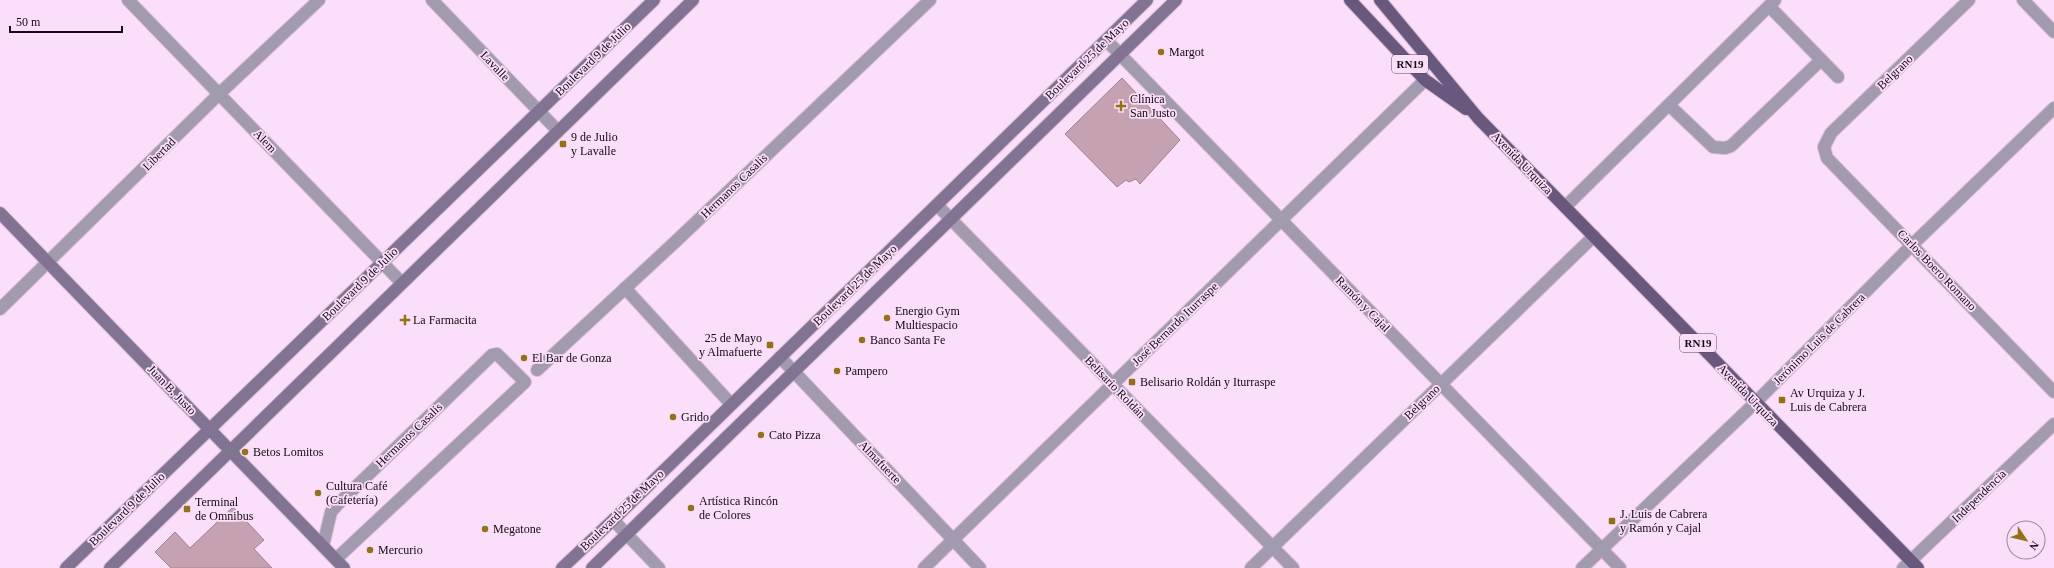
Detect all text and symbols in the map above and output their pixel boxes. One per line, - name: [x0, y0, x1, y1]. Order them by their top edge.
- scale bar: [10, 8, 122, 34]
- text: 50 m: [16, 15, 41, 29]
- street label: Boulevard 25 de Mayo: [1042, 16, 1132, 102]
- street label: Boulevard 9 de Julio: [552, 19, 634, 99]
- place label: Margot: [1169, 45, 1205, 59]
- marker: Margot: [1156, 47, 1166, 57]
- street label: Lavalle: [477, 48, 513, 84]
- street label: Belgrano: [1874, 52, 1916, 92]
- road number: RN19: [1392, 55, 1428, 73]
- place label: Clínica San Justo: [1130, 92, 1176, 120]
- marker: Clínica San Justo: [1115, 100, 1127, 112]
- street label: Alem: [251, 127, 280, 156]
- street label: Avenida Urquiza: [1489, 129, 1556, 198]
- place label: 9 de Julio y Lavalle: [571, 130, 618, 158]
- street label: Libertad: [140, 135, 178, 173]
- marker: 9 de Julio y Lavalle: [558, 139, 568, 149]
- street label: Hermanos Casalis: [698, 151, 770, 221]
- street label: Carlos Boero Romano: [1895, 227, 1979, 313]
- street label: Boulevard 25 de Mayo: [810, 242, 900, 328]
- street label: Boulevard 9 de Julio: [319, 244, 401, 324]
- street label: Ramón y Cajal: [1333, 273, 1393, 335]
- street label: José Bernardo Iturraspe: [1129, 279, 1221, 369]
- street label: Jerónimo Luis de Cabrera: [1770, 290, 1868, 388]
- place label: Energio Gym Multiespacio: [895, 304, 960, 332]
- place label: La Farmacita: [413, 313, 477, 327]
- marker: Energio Gym Multiespacio: [882, 313, 892, 323]
- marker: La Farmacita: [400, 315, 410, 325]
- place label: 25 de Mayo y Almafuerte: [699, 331, 762, 359]
- place label: Banco Santa Fe: [870, 333, 945, 347]
- road number: RN19: [1680, 334, 1716, 352]
- marker: Banco Santa Fe: [857, 335, 867, 345]
- marker: 25 de Mayo y Almafuerte: [765, 340, 775, 350]
- place label: El Bar de Gonza: [532, 351, 612, 365]
- marker: El Bar de Gonza: [519, 353, 529, 363]
- street label: Belisario Roldán: [1082, 353, 1148, 421]
- street label: Avenida Urquiza: [1715, 361, 1782, 430]
- street label: Juan B. Justo: [145, 362, 199, 418]
- place label: Pampero: [845, 364, 888, 378]
- marker: Pampero: [832, 366, 842, 376]
- place label: Belisario Roldán y Iturraspe: [1140, 375, 1276, 389]
- marker: Belisario Roldán y Iturraspe: [1127, 377, 1137, 387]
- street label: Belgrano: [1401, 382, 1443, 422]
- place label: Av Urquiza y J. Luis de Cabrera: [1790, 386, 1867, 414]
- marker: Av Urquiza y J. Luis de Cabrera: [1777, 395, 1787, 405]
- street label: Hermanos Casalis: [373, 400, 445, 470]
- place label: Grido: [681, 410, 709, 424]
- marker: Grido: [668, 412, 678, 422]
- place label: Cato Pizza: [769, 428, 821, 442]
- marker: Cato Pizza: [756, 430, 766, 440]
- street label: Almafuerte: [856, 437, 904, 487]
- place label: Betos Lomitos: [253, 445, 324, 459]
- marker: Betos Lomitos: [240, 447, 250, 457]
- street label: Independencia: [1949, 466, 2010, 525]
- street label: Boulevard 25 de Mayo: [577, 467, 667, 553]
- street label: Boulevard 9 de Julio: [86, 469, 168, 549]
- place label: Cultura Café (Cafetería): [326, 479, 388, 507]
- marker: Cultura Café (Cafetería): [313, 488, 323, 498]
- place label: Artística Rincón de Colores: [699, 494, 778, 522]
- place label: Terminal de Omnibus: [195, 495, 254, 523]
- marker: Artística Rincón de Colores: [686, 503, 696, 513]
- marker: Terminal de Omnibus: [182, 504, 192, 514]
- place label: J. Luis de Cabrera y Ramón y Cajal: [1620, 507, 1708, 535]
- marker: J. Luis de Cabrera y Ramón y Cajal: [1607, 516, 1617, 526]
- north arrow: [2006, 520, 2046, 560]
- place label: Megatone: [493, 522, 541, 536]
- marker: Megatone: [480, 524, 490, 534]
- text: N: [2027, 539, 2041, 552]
- place label: Mercurio: [378, 543, 423, 557]
- marker: Mercurio: [365, 545, 375, 555]

